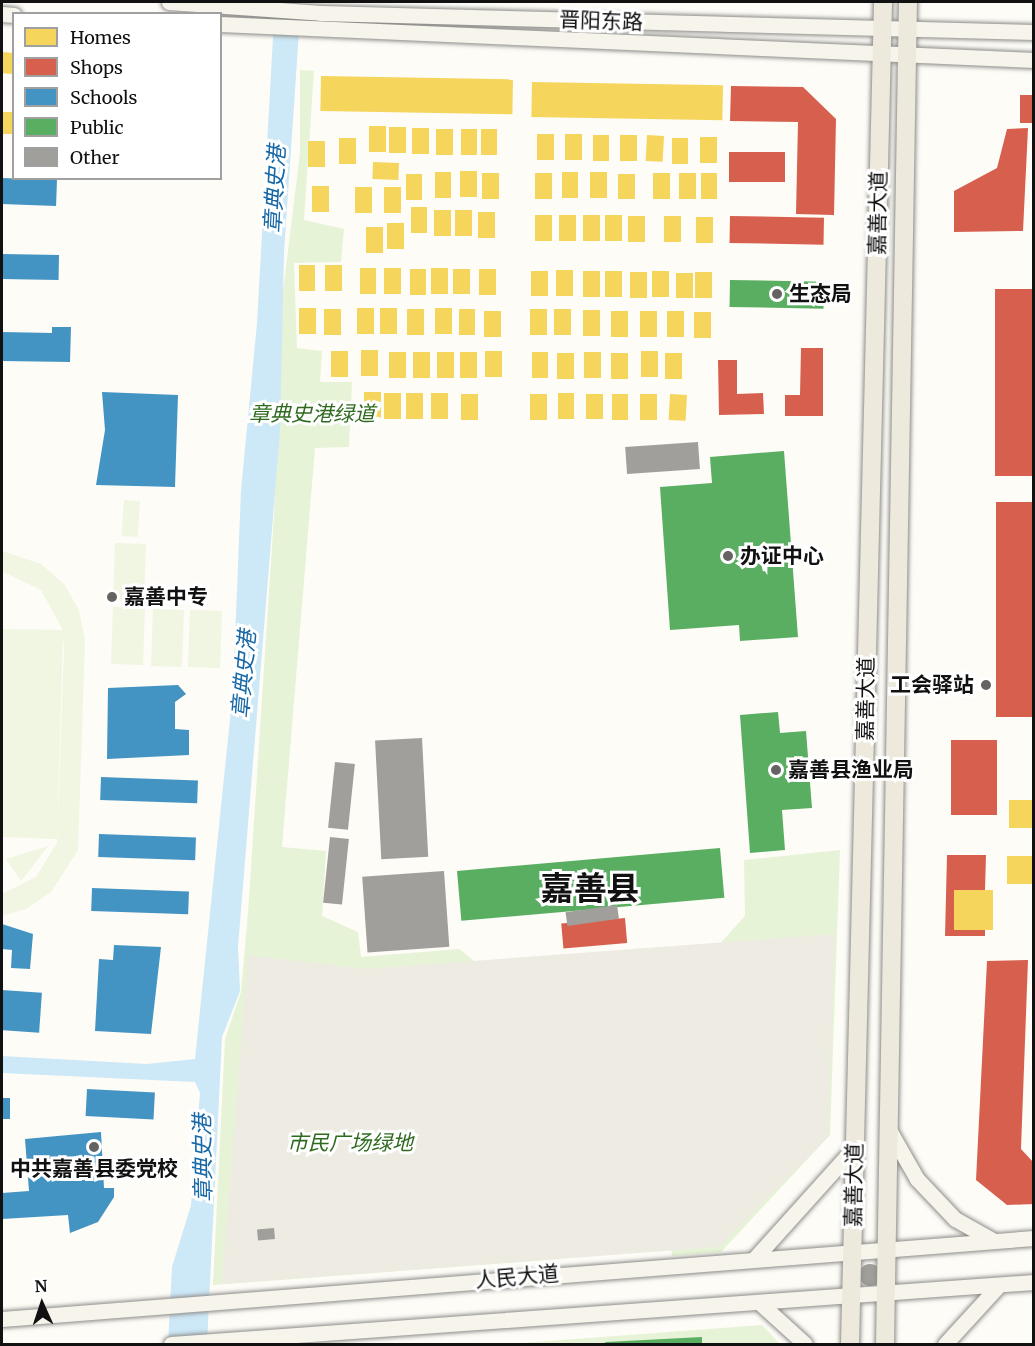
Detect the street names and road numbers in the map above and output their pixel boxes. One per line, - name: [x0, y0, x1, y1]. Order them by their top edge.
- street label: 晋阳东路: [559, 7, 643, 35]
- street label: 嘉善大道: [865, 171, 891, 255]
- street label: 嘉善大道: [853, 657, 879, 741]
- street label: 嘉善大道: [841, 1143, 867, 1227]
- street label: 人民大道: [474, 1261, 560, 1293]

